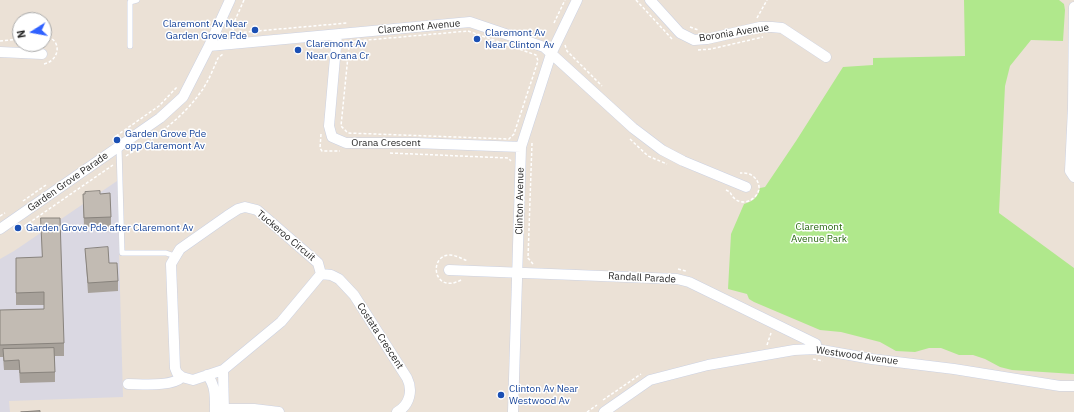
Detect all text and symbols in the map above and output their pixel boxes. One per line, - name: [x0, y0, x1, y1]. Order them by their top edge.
- north arrow: [12, 12, 52, 52]
- street label: Claremont Avenue: [377, 17, 461, 37]
- place label: Claremont Av Near Garden Grove Pde: [163, 18, 247, 42]
- street label: Boronia Avenue: [698, 22, 770, 44]
- marker: Claremont Av Near Garden Grove Pde: [250, 25, 260, 35]
- place label: Claremont Av Near Clinton Av: [485, 27, 554, 50]
- text: N: [14, 29, 29, 39]
- marker: Claremont Av Near Clinton Av: [472, 34, 482, 44]
- place label: Claremont Av Near Orana Cr: [306, 38, 369, 62]
- marker: Claremont Av Near Orana Cr: [293, 45, 303, 55]
- place label: Garden Grove Pde opp Claremont Av: [125, 128, 206, 152]
- marker: Garden Grove Pde opp Claremont Av: [112, 135, 122, 145]
- street label: Orana Crescent: [351, 137, 421, 149]
- street label: Garden Grove Parade: [25, 150, 111, 214]
- street label: Clinton Avenue: [513, 167, 527, 235]
- street label: Tuckeroo Circuit: [254, 208, 318, 264]
- park label: Claremont Avenue Park: [791, 221, 847, 244]
- place label: Garden Grove Pde after Claremont Av: [26, 222, 193, 234]
- marker: Garden Grove Pde after Claremont Av: [13, 223, 23, 233]
- street label: Randall Parade: [608, 270, 676, 286]
- street label: Costata Crescent: [354, 301, 406, 371]
- street label: Westwood Avenue: [815, 344, 899, 368]
- place label: Clinton Av Near Westwood Av: [509, 383, 578, 406]
- marker: Clinton Av Near Westwood Av: [496, 390, 506, 400]

